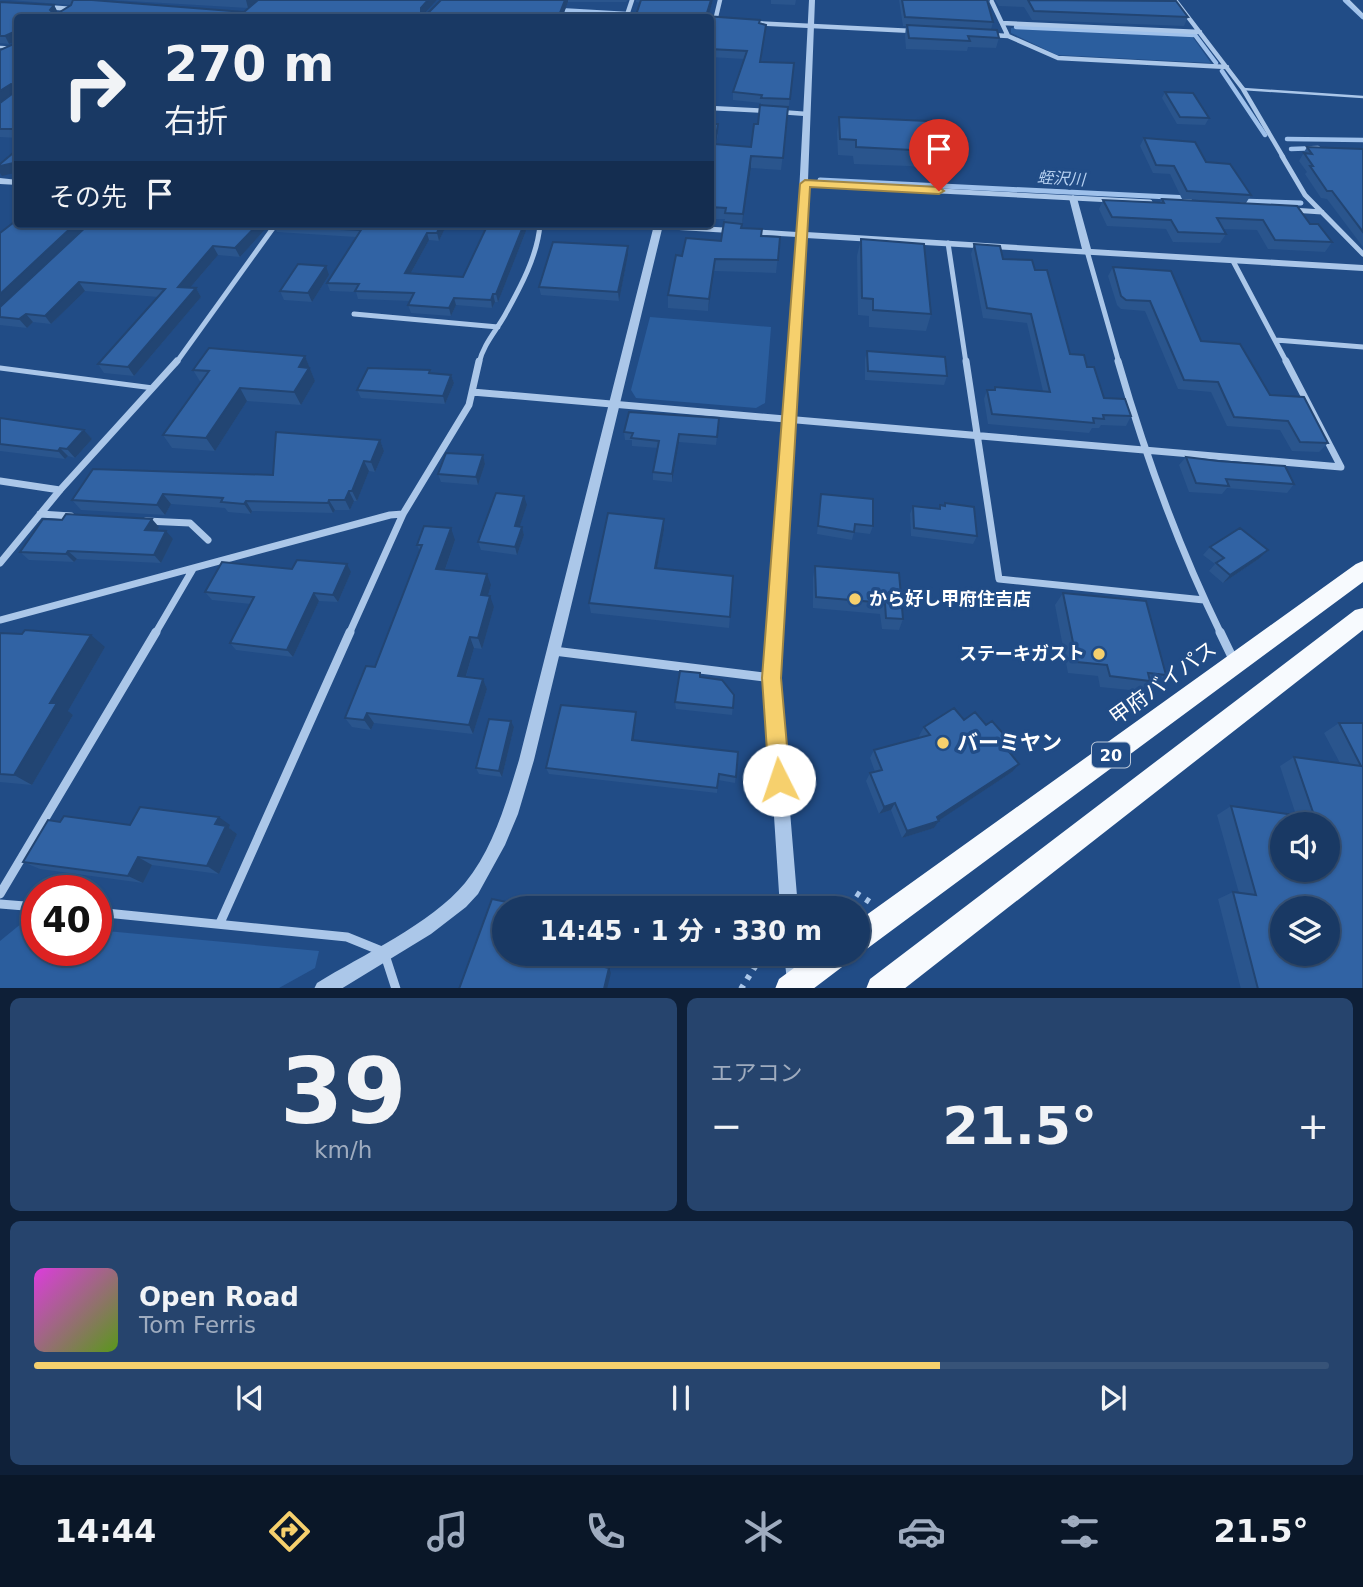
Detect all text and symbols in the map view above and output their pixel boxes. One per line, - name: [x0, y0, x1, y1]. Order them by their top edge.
- text: 270 m: [164, 36, 334, 93]
- icon: right: [49, 42, 140, 133]
- text: 右折: [164, 102, 228, 140]
- pin: [909, 119, 969, 191]
- icon: arrive: [920, 130, 958, 168]
- water label: 蛭沢川: [1037, 168, 1087, 189]
- icon: arrive: [141, 175, 179, 213]
- text: その先: [49, 182, 127, 212]
- place label: から好し甲府住吉店: [869, 588, 1031, 609]
- marker: から好し甲府住吉店: [847, 591, 863, 607]
- street label: 甲府バイパス: [1105, 636, 1221, 730]
- place label: ステーキガスト: [959, 643, 1085, 664]
- marker: ステーキガスト: [1091, 646, 1107, 662]
- place label: バーミヤン: [957, 731, 1062, 755]
- marker: バーミヤン: [935, 735, 951, 751]
- road number: 20: [1092, 742, 1130, 768]
- position arrow: [742, 743, 816, 817]
- map controls: [1270, 812, 1340, 966]
- button: sound: [1270, 812, 1340, 882]
- speed limit sign: 40: [21, 875, 112, 966]
- button: layers: [1270, 896, 1340, 966]
- text: 14:45 · 1 分 · 330 m: [540, 916, 822, 946]
- text: 39: [280, 1039, 407, 1144]
- text: エアコン: [711, 1060, 803, 1086]
- text: 21.5°: [943, 1096, 1097, 1156]
- text: −: [711, 1104, 742, 1148]
- text: +: [1297, 1104, 1329, 1148]
- text: km/h: [314, 1137, 372, 1163]
- text: Open Road: [139, 1282, 299, 1312]
- text: Tom Ferris: [139, 1312, 256, 1338]
- icon: previous: [231, 1379, 269, 1417]
- icon: pause: [662, 1379, 700, 1417]
- icon: next: [1094, 1379, 1132, 1417]
- icon: directions: [265, 1507, 314, 1556]
- icon: music: [423, 1507, 472, 1556]
- icon: phone: [581, 1507, 630, 1556]
- icon: climate: [739, 1507, 788, 1556]
- icon: car: [897, 1507, 946, 1556]
- icon: filters: [1055, 1507, 1104, 1556]
- text: 14:44: [55, 1512, 156, 1550]
- text: 21.5°: [1213, 1512, 1308, 1550]

